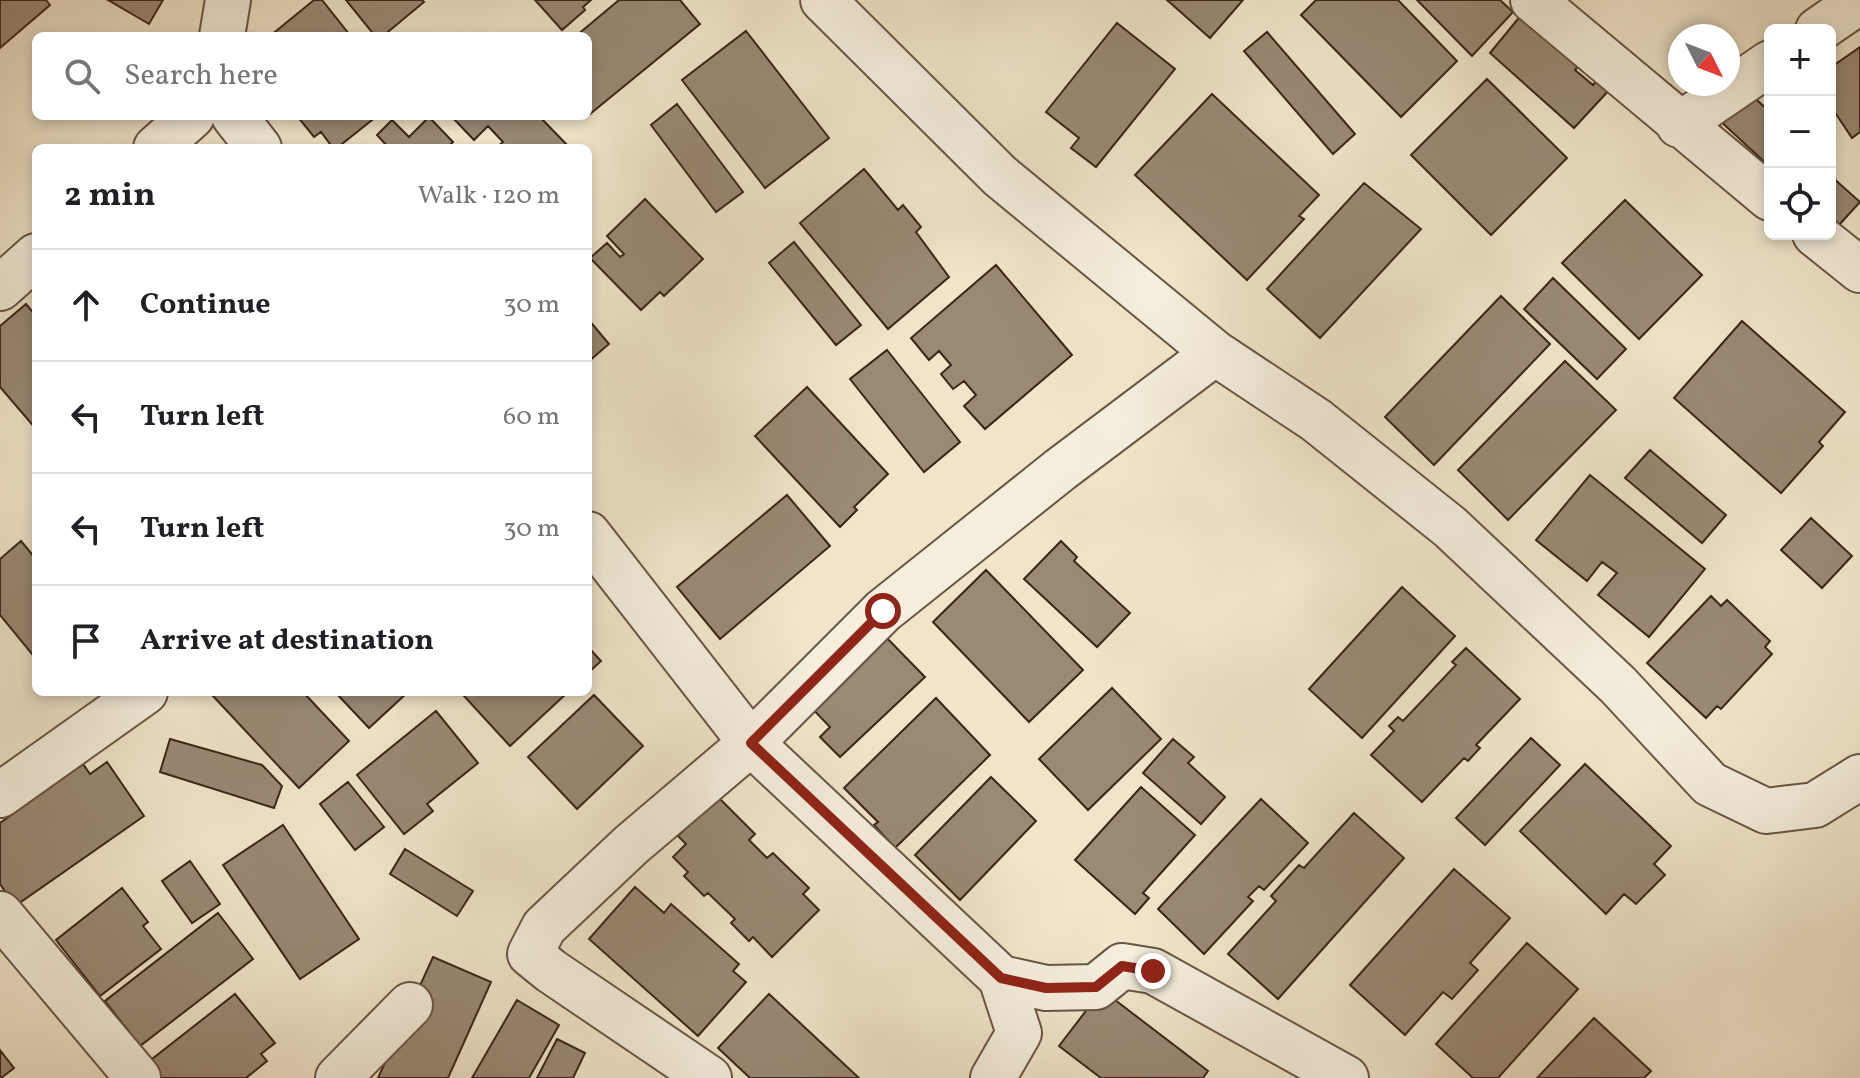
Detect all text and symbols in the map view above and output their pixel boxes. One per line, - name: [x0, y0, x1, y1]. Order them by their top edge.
- north arrow: [1668, 24, 1740, 96]
- map controls: [1764, 24, 1836, 240]
- button: +: [1764, 24, 1836, 96]
- search box: [32, 32, 592, 120]
- icon: search: [60, 54, 104, 98]
- text: Search here: [124, 55, 278, 97]
- button: −: [1764, 96, 1836, 168]
- button: locate: [1764, 168, 1836, 240]
- text: 2 min: [64, 173, 156, 220]
- text: Walk · 120 m: [418, 178, 560, 214]
- icon: ahead: [64, 283, 108, 327]
- text: Continue: [140, 284, 271, 326]
- text: 30 m: [503, 287, 560, 323]
- icon: left: [64, 395, 108, 439]
- text: Turn left: [140, 396, 264, 438]
- text: 60 m: [503, 399, 560, 435]
- icon: left: [64, 507, 108, 551]
- text: Turn left: [140, 508, 264, 550]
- text: 30 m: [503, 511, 560, 547]
- route start: [865, 593, 901, 629]
- icon: arrive: [64, 619, 108, 663]
- text: Arrive at destination: [140, 620, 434, 662]
- route end: [1135, 953, 1171, 989]

